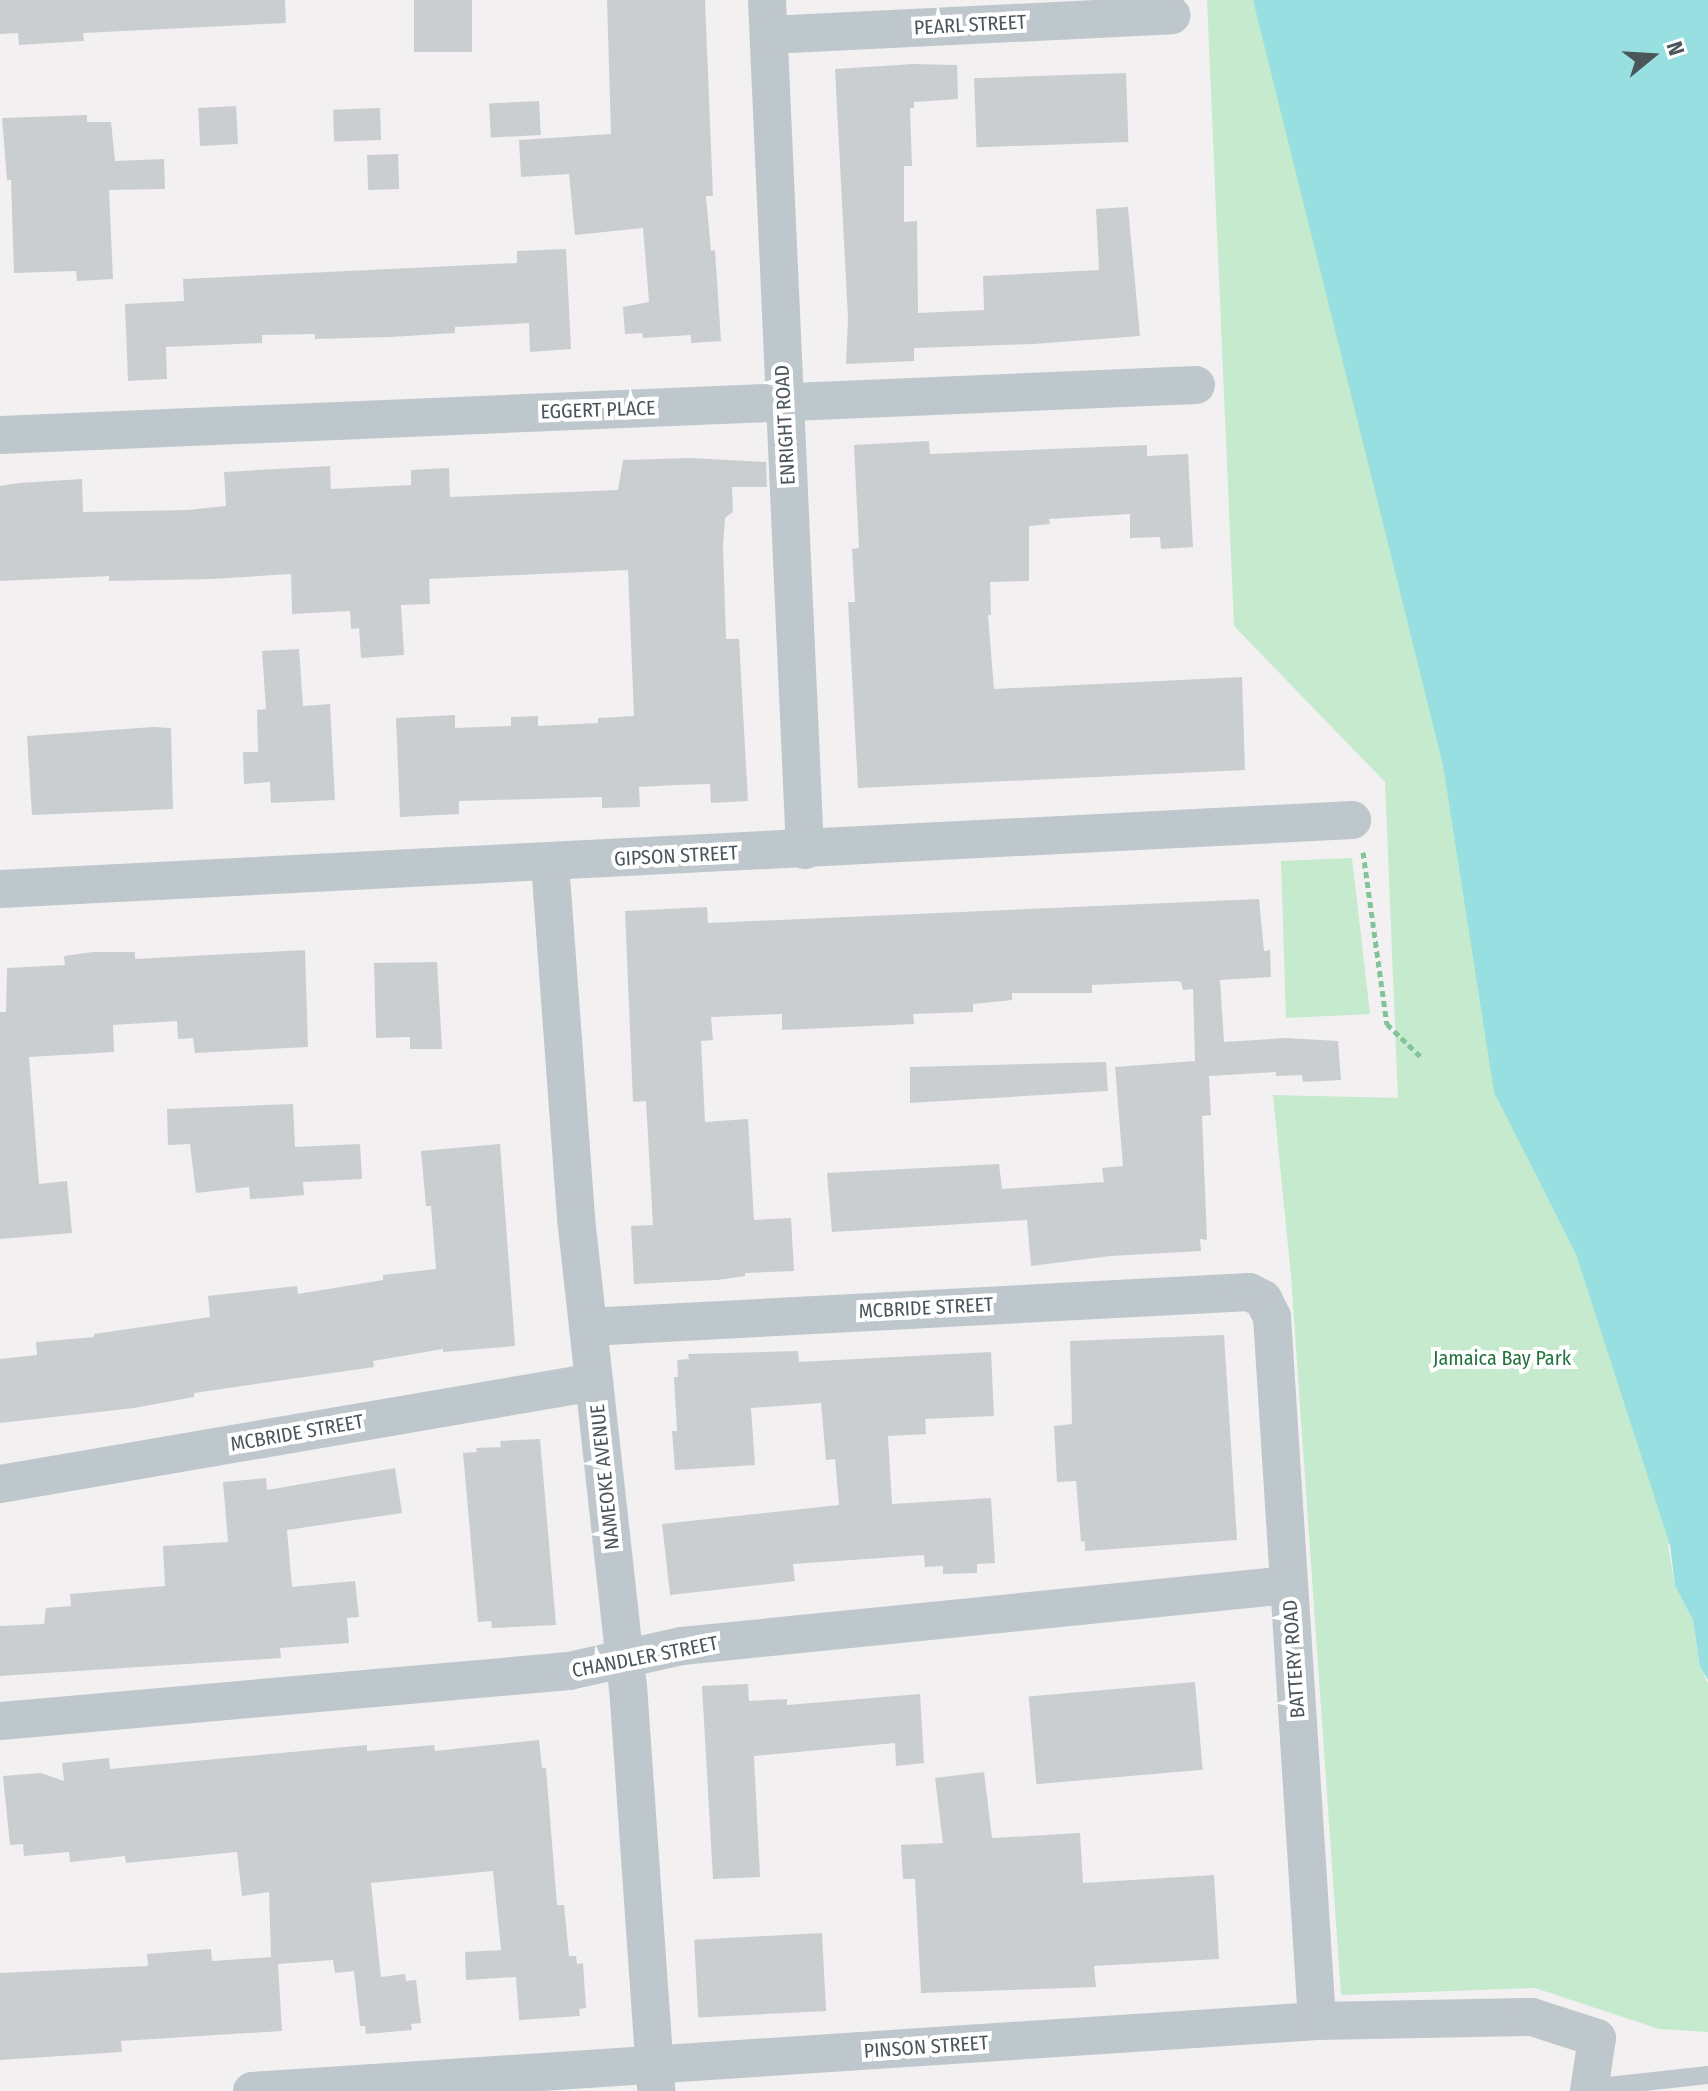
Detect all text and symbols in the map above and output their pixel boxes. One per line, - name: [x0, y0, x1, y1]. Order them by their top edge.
- street label: PEARL STREET: [913, 10, 1027, 40]
- north arrow: [1612, 16, 1692, 96]
- text: N: [1660, 38, 1690, 59]
- street label: ENRIGHT ROAD: [770, 364, 800, 486]
- street label: EGGERT PLACE: [540, 396, 656, 424]
- street label: GIPSON STREET: [614, 841, 738, 871]
- street label: MCBRIDE STREET: [858, 1292, 994, 1324]
- park label: Jamaica Bay Park: [1433, 1346, 1571, 1370]
- street label: NAMEOKE AVENUE: [585, 1403, 625, 1551]
- street label: MCBRIDE STREET: [229, 1409, 365, 1457]
- street label: BATTERY ROAD: [1278, 1599, 1310, 1719]
- street label: CHANDLER STREET: [570, 1631, 720, 1683]
- street label: PINSON STREET: [863, 2031, 989, 2063]

